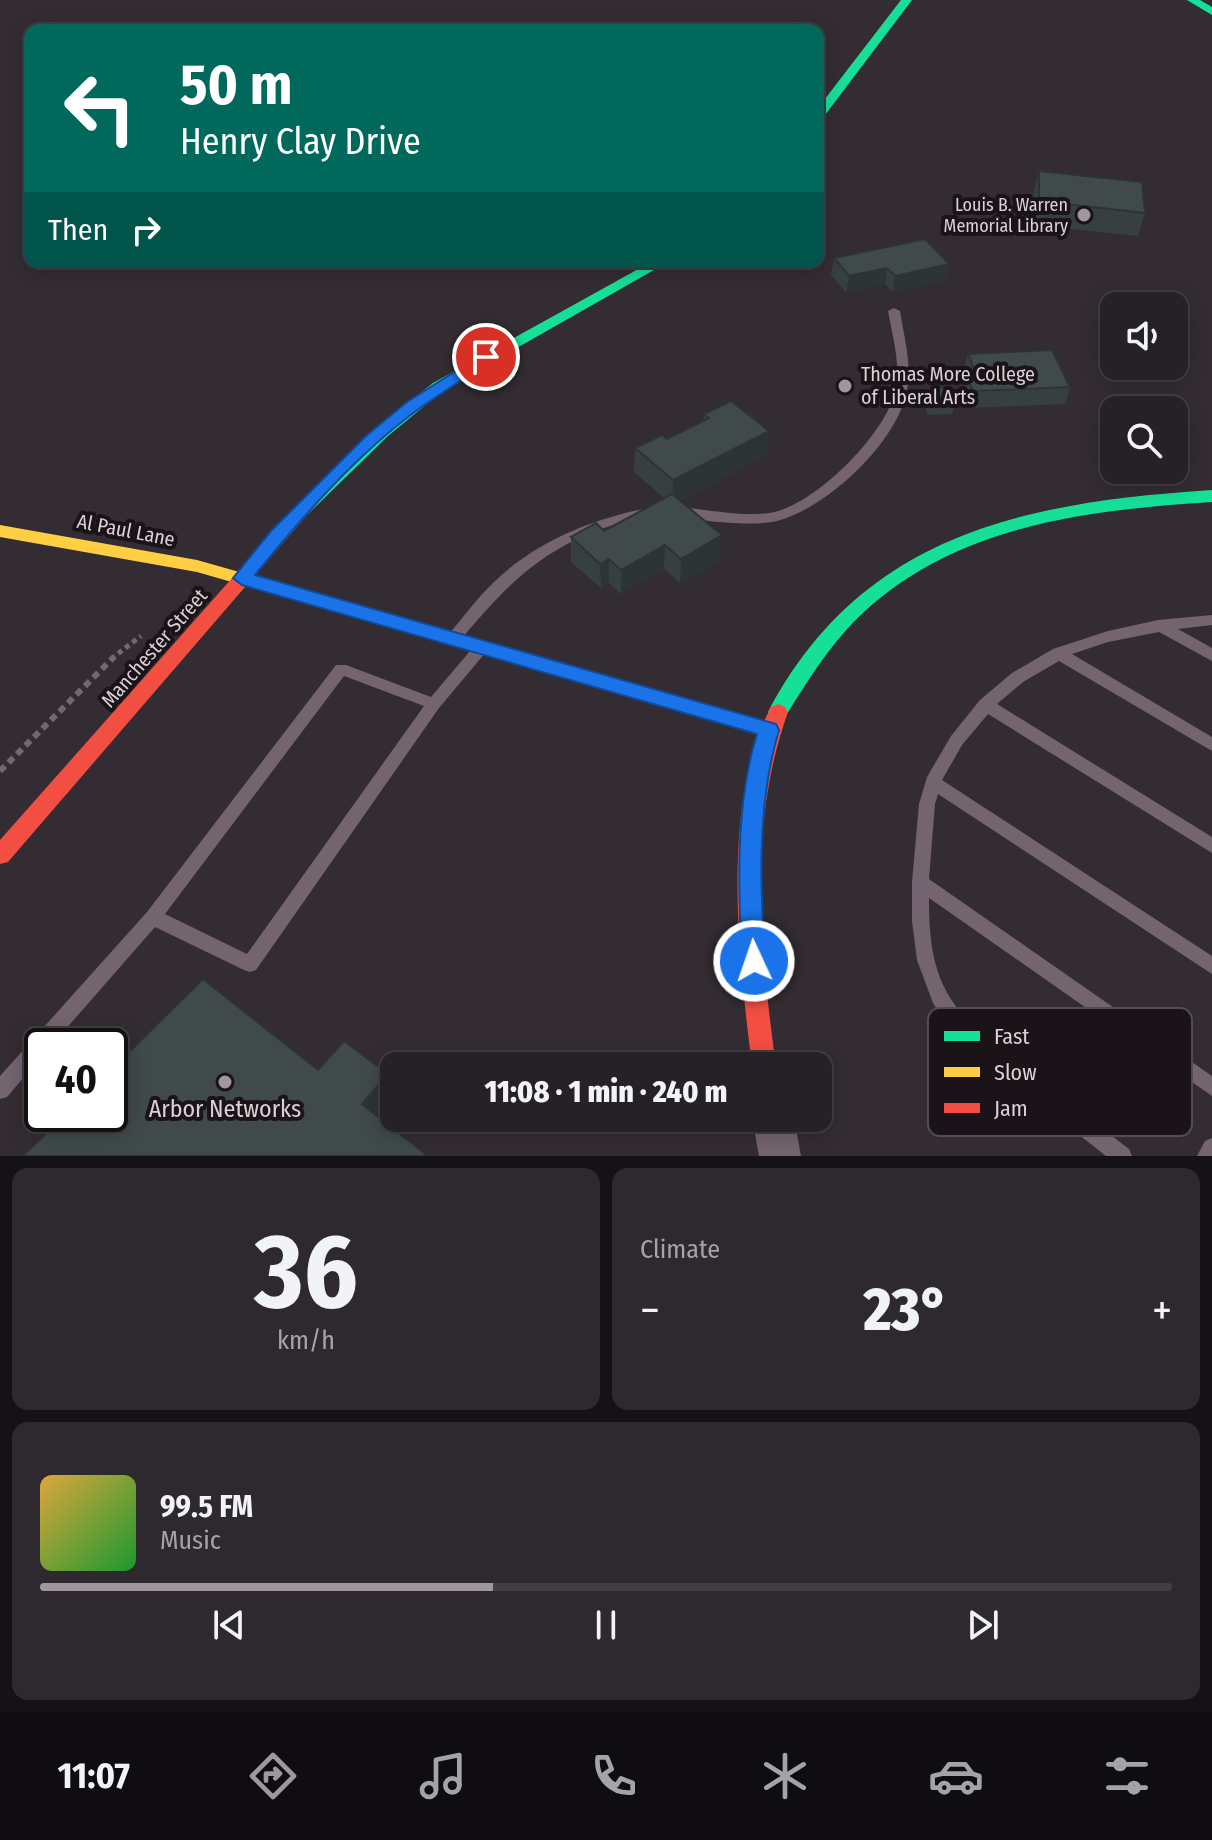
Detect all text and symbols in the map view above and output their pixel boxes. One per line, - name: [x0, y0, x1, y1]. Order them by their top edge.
- text: 50 m: [180, 52, 292, 119]
- icon: left: [48, 56, 152, 160]
- text: Henry Clay Drive: [180, 120, 421, 164]
- place label: Louis B. Warren Memorial Library: [944, 194, 1068, 237]
- marker: Louis B. Warren Memorial Library: [1075, 206, 1093, 224]
- icon: right: [124, 208, 168, 252]
- text: Then: [48, 212, 108, 248]
- map controls: [1100, 292, 1188, 484]
- button: sound: [1100, 292, 1188, 380]
- pin: [452, 323, 520, 391]
- icon: arrive: [464, 335, 508, 379]
- place label: Thomas More College of Liberal Arts: [861, 362, 1035, 409]
- marker: Thomas More College of Liberal Arts: [836, 377, 854, 395]
- button: search: [1100, 396, 1188, 484]
- street label: Al Paul Lane: [75, 509, 177, 551]
- street label: Manchester Street: [96, 584, 212, 712]
- position arrow: [712, 919, 796, 1003]
- legend: [928, 1008, 1192, 1136]
- text: Fast: [994, 1023, 1030, 1050]
- speed limit sign: 40: [24, 1028, 128, 1132]
- text: Slow: [994, 1059, 1037, 1086]
- marker: Arbor Networks: [216, 1073, 234, 1091]
- text: 11:08 · 1 min · 240 m: [485, 1074, 727, 1110]
- place label: Arbor Networks: [149, 1095, 301, 1123]
- text: Jam: [994, 1095, 1028, 1122]
- text: 36: [254, 1210, 358, 1335]
- text: Climate: [640, 1234, 720, 1265]
- text: 23°: [863, 1274, 948, 1346]
- text: −: [640, 1284, 660, 1337]
- text: +: [1152, 1284, 1172, 1337]
- text: km/h: [277, 1325, 335, 1356]
- text: 99.5 FM: [160, 1489, 253, 1525]
- text: Music: [160, 1525, 221, 1556]
- icon: previous: [207, 1603, 251, 1647]
- icon: pause: [584, 1603, 628, 1647]
- icon: next: [961, 1603, 1005, 1647]
- icon: directions: [245, 1748, 301, 1804]
- icon: music: [415, 1748, 471, 1804]
- icon: phone: [586, 1748, 642, 1804]
- icon: climate: [757, 1748, 813, 1804]
- icon: car: [928, 1748, 984, 1804]
- icon: filters: [1099, 1748, 1155, 1804]
- text: 11:07: [57, 1754, 130, 1798]

